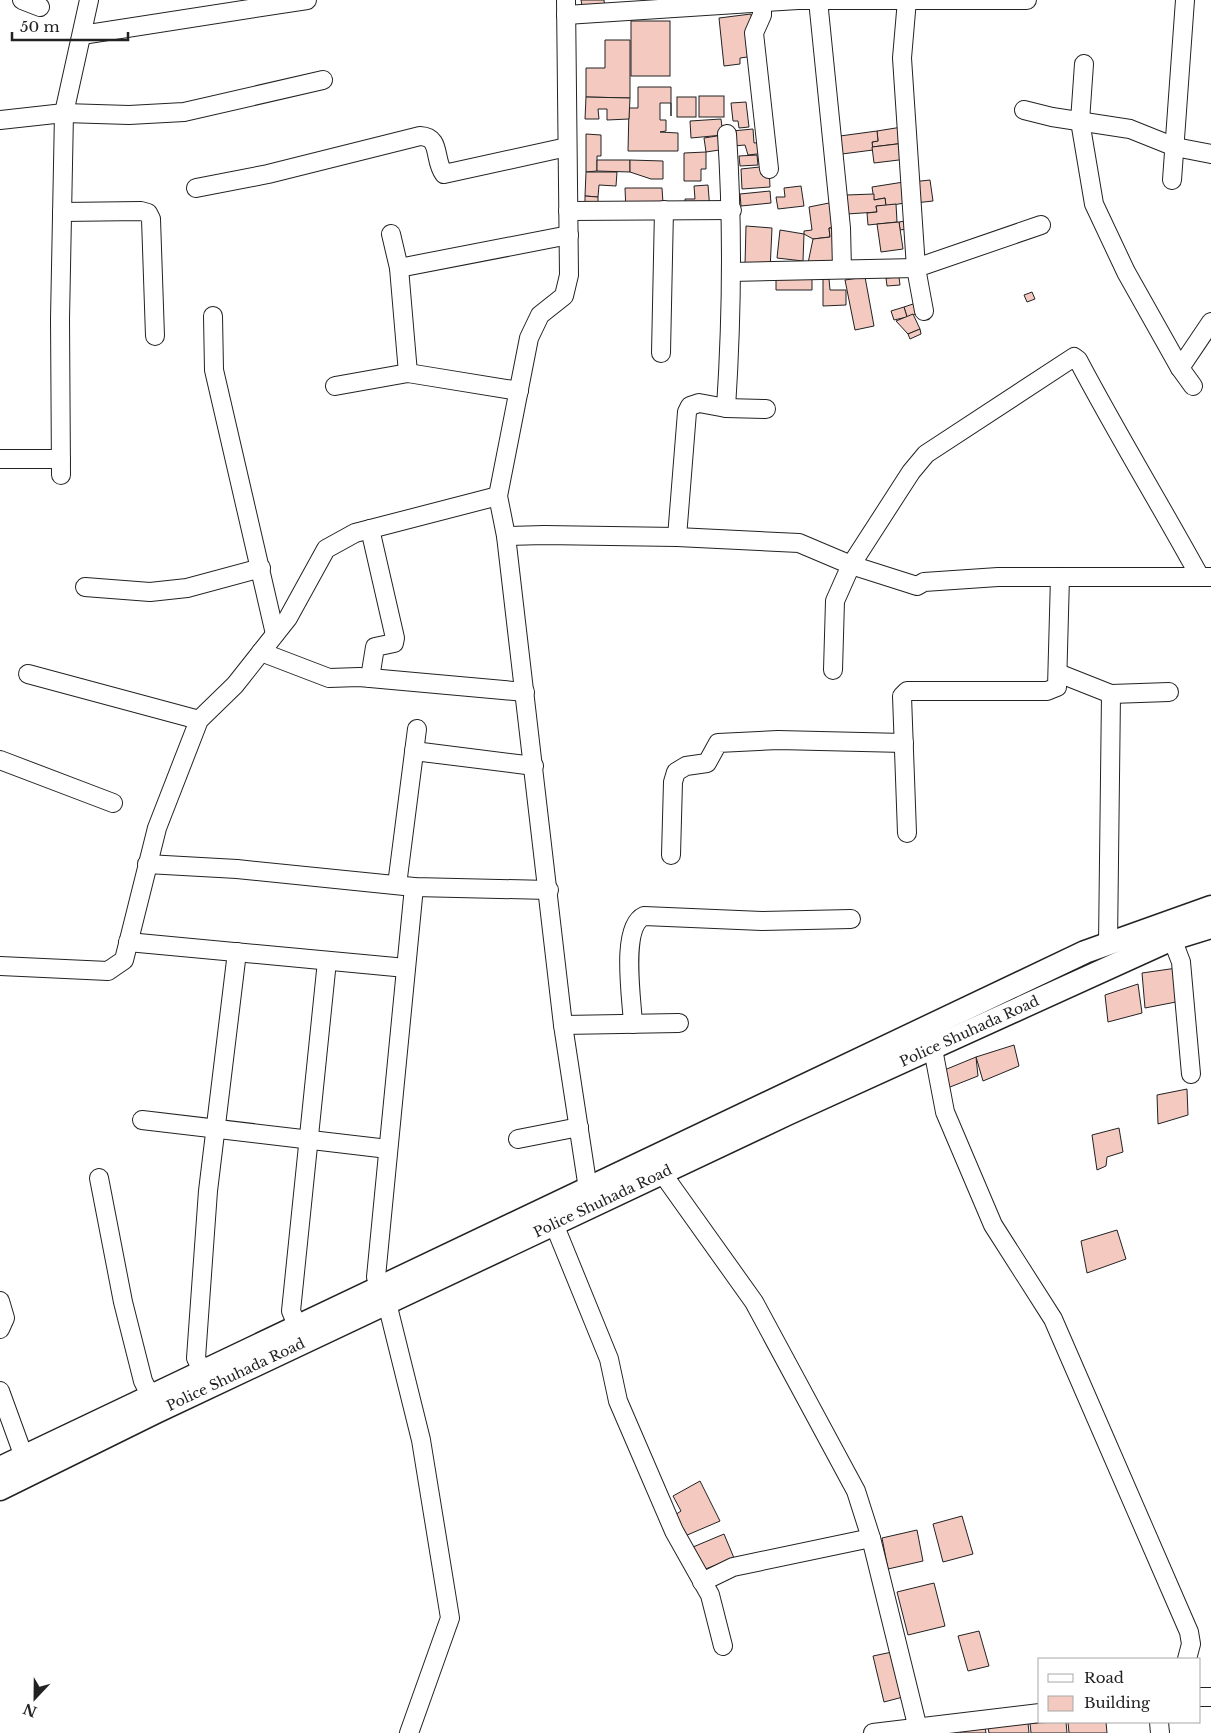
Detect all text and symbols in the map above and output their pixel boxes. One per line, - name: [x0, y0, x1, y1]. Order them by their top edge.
- scale bar: [12, 10, 129, 42]
- text: 50 m: [20, 17, 60, 36]
- street label: Police Shuhada Road: [897, 991, 1042, 1071]
- street label: Police Shuhada Road: [531, 1160, 675, 1241]
- street label: Police Shuhada Road: [163, 1334, 308, 1415]
- legend: [1038, 1658, 1201, 1723]
- text: Road: [1084, 1668, 1124, 1687]
- north arrow: [10, 1673, 60, 1723]
- text: Building: [1084, 1693, 1151, 1712]
- text: N: [21, 1699, 40, 1721]

